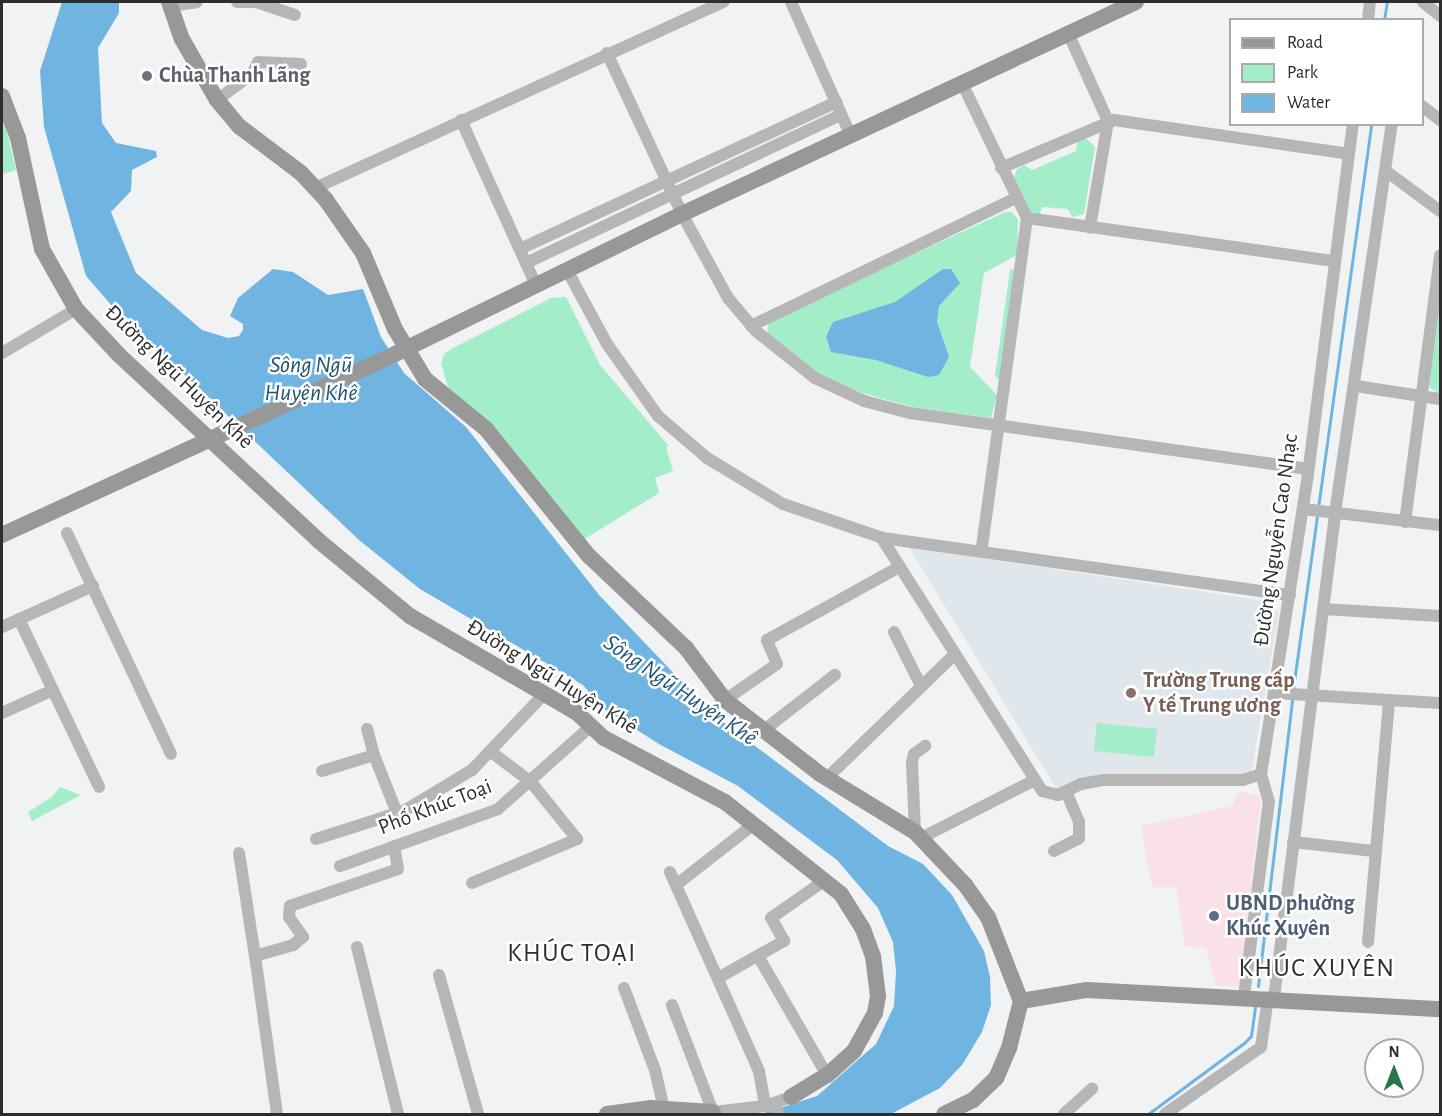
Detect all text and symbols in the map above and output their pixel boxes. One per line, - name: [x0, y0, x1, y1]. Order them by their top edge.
- legend: [1229, 18, 1424, 126]
- text: Road: [1287, 34, 1323, 52]
- place label: Chùa Thanh Lãng: [159, 63, 310, 89]
- text: Park: [1287, 64, 1318, 82]
- marker: Chùa Thanh Lãng: [140, 69, 154, 83]
- text: Water: [1287, 94, 1330, 112]
- street label: Đường Ngũ Huyện Khê: [99, 299, 259, 455]
- water label: Sông Ngũ Huyện Khê: [265, 352, 357, 408]
- street label: Đường Nguyễn Cao Nhạc: [1248, 432, 1304, 648]
- street label: Đường Ngũ Huyện Khê: [462, 614, 642, 740]
- water label: Sông Ngũ Huyện Khê: [598, 629, 762, 753]
- place label: Trường Trung cấp Y tế Trung ương: [1143, 667, 1295, 718]
- marker: Trường Trung cấp Y tế Trung ương: [1124, 686, 1138, 700]
- street label: Phố Khúc Toại: [374, 773, 496, 841]
- place label: UBND phường Khúc Xuyên: [1226, 890, 1355, 942]
- marker: UBND phường Khúc Xuyên: [1207, 909, 1221, 923]
- district label: KHÚC TOẠI: [507, 938, 637, 970]
- district label: KHÚC XUYÊN: [1239, 953, 1395, 985]
- north arrow: [1364, 1038, 1424, 1098]
- text: N: [1388, 1044, 1400, 1060]

